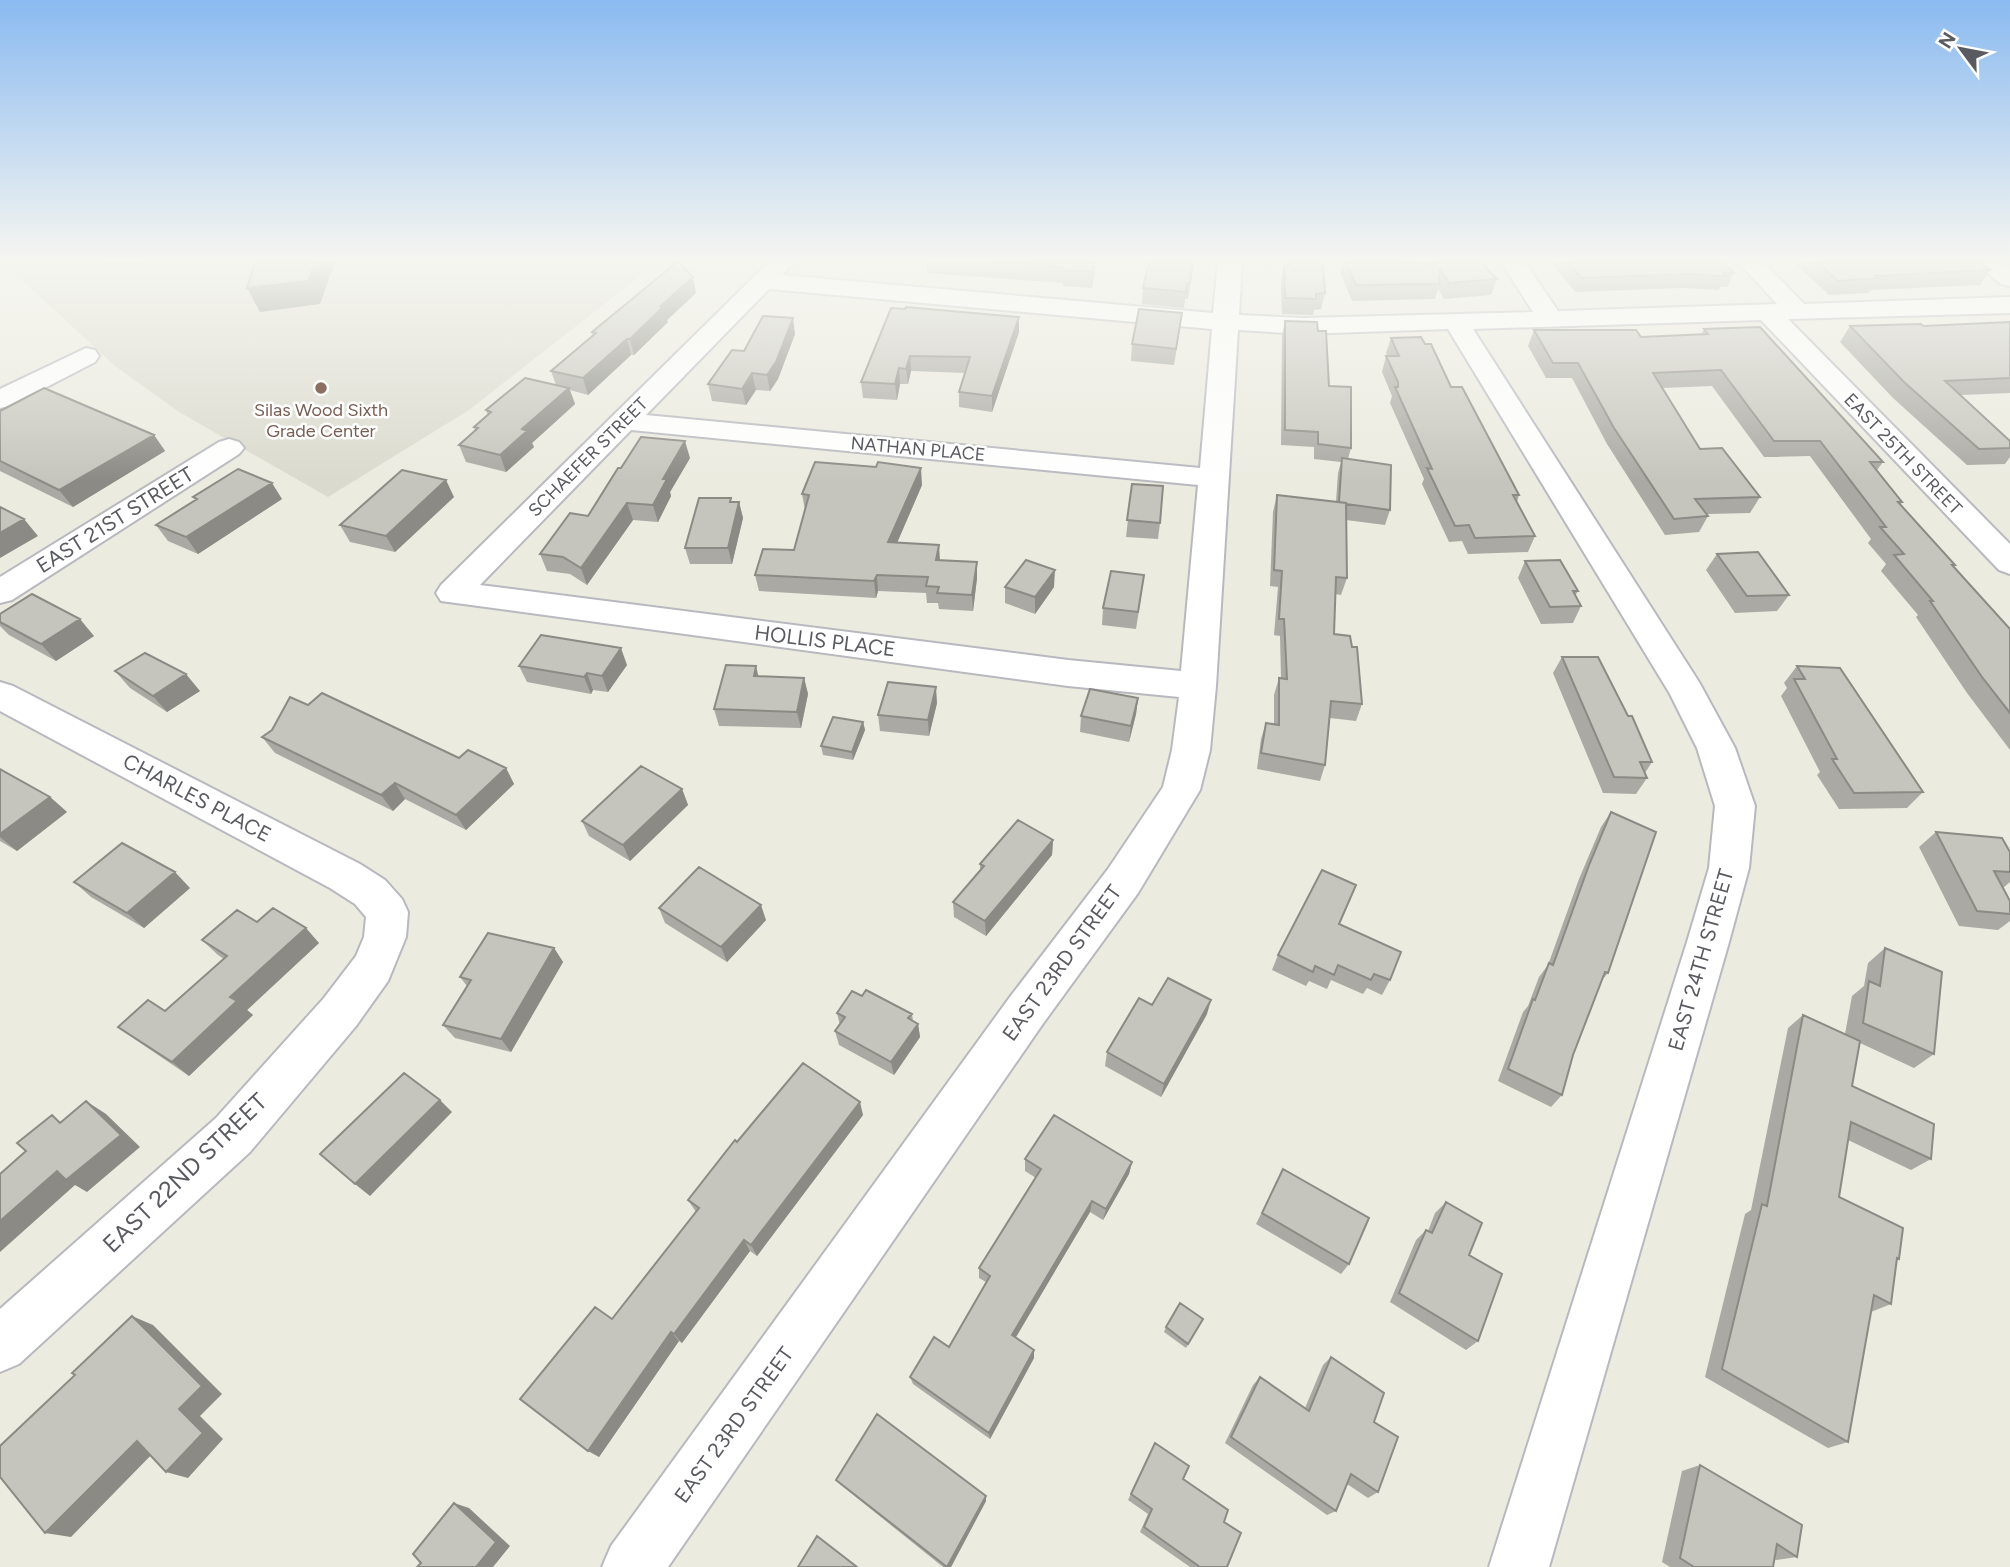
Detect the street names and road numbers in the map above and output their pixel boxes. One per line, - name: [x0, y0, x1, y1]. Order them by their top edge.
- street label: EAST 25TH STREET: [1839, 389, 1967, 519]
- street label: SCHAEFER STREET: [524, 393, 652, 521]
- street label: NATHAN PLACE: [850, 432, 986, 466]
- street label: EAST 21ST STREET: [32, 461, 198, 578]
- street label: HOLLIS PLACE: [753, 619, 897, 662]
- street label: CHARLES PLACE: [119, 748, 276, 847]
- street label: EAST 24TH STREET: [1663, 866, 1739, 1054]
- street label: EAST 23RD STREET: [997, 880, 1127, 1045]
- street label: EAST 22ND STREET: [97, 1087, 273, 1258]
- street label: EAST 23RD STREET: [669, 1342, 799, 1507]

